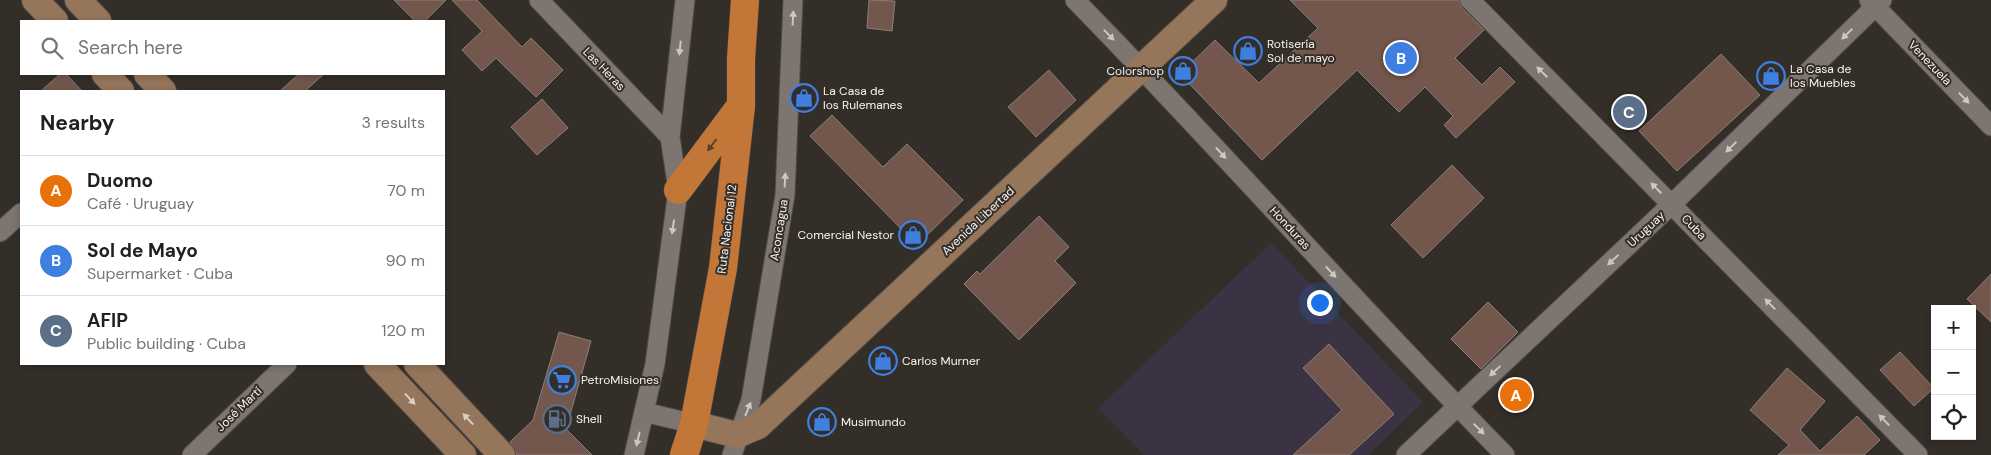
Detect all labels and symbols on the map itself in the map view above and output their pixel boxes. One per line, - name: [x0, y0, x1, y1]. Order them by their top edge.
- one-way arrow: [789, 9, 797, 25]
- one-way arrow: [1842, 28, 1854, 40]
- one-way arrow: [1103, 29, 1115, 41]
- shop icon: Rotisería Sol de mayo: [1233, 36, 1263, 66]
- place label: Rotisería Sol de mayo: [1267, 36, 1335, 66]
- street label: Venezuela: [1905, 37, 1955, 89]
- pin: B: [1385, 39, 1417, 77]
- one-way arrow: [676, 41, 684, 57]
- street label: Las Heras: [579, 44, 629, 94]
- shop icon: Colorshop: [1168, 56, 1198, 86]
- shop icon: La Casa de los Muebles: [1756, 61, 1786, 91]
- place label: La Casa de los Muebles: [1790, 61, 1856, 91]
- place label: Colorshop: [1106, 63, 1164, 79]
- one-way arrow: [1536, 67, 1548, 79]
- shop icon: La Casa de los Rulemanes: [789, 83, 819, 113]
- place label: La Casa de los Rulemanes: [823, 83, 902, 113]
- one-way arrow: [1958, 91, 1970, 103]
- pin: C: [1613, 93, 1645, 131]
- one-way arrow: [707, 138, 717, 152]
- one-way arrow: [1725, 141, 1737, 153]
- one-way arrow: [1215, 147, 1226, 160]
- one-way arrow: [782, 172, 790, 188]
- one-way arrow: [1650, 182, 1662, 194]
- street label: Ruta Nacional 12: [714, 183, 740, 275]
- street label: Avenida Libertad: [938, 183, 1018, 259]
- street label: Aconcagua: [766, 198, 792, 262]
- street label: Honduras: [1266, 203, 1314, 253]
- street label: Uruguay: [1624, 207, 1668, 250]
- street label: Cuba: [1678, 211, 1710, 243]
- one-way arrow: [669, 219, 677, 235]
- shop icon: Comercial Nestor: [898, 220, 928, 250]
- place label: Comercial Nestor: [797, 227, 895, 243]
- one-way arrow: [1608, 254, 1620, 266]
- one-way arrow: [1325, 266, 1337, 278]
- your location: [1307, 290, 1333, 316]
- one-way arrow: [1764, 298, 1776, 310]
- shop icon: Carlos Murner: [868, 346, 898, 376]
- place label: Carlos Murner: [902, 353, 981, 369]
- supermarket icon: PetroMisiones: [547, 365, 577, 395]
- one-way arrow: [1489, 365, 1501, 377]
- place label: PetroMisiones: [581, 372, 659, 388]
- pin: A: [1500, 376, 1532, 414]
- street label: José Martí: [213, 383, 266, 435]
- one-way arrow: [404, 393, 416, 405]
- one-way arrow: [744, 402, 752, 416]
- fuel station icon: Shell: [542, 404, 572, 434]
- shop icon: Musimundo: [807, 407, 837, 437]
- place label: Shell: [576, 411, 602, 427]
- one-way arrow: [462, 414, 474, 426]
- place label: Musimundo: [841, 414, 906, 430]
- one-way arrow: [1878, 414, 1890, 426]
- one-way arrow: [1472, 422, 1484, 434]
- one-way arrow: [634, 431, 642, 446]

